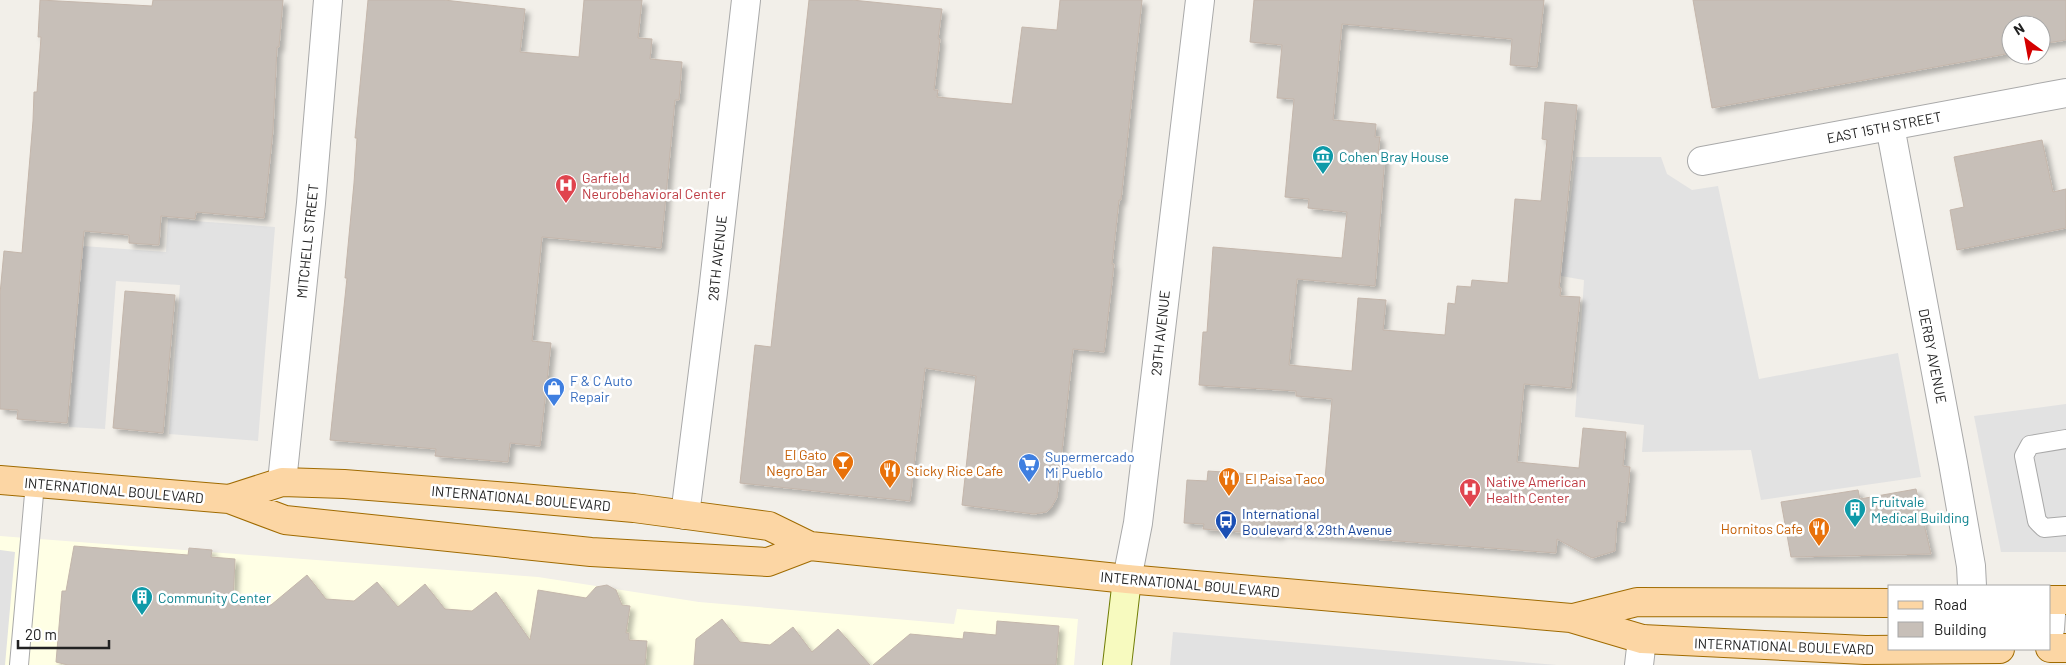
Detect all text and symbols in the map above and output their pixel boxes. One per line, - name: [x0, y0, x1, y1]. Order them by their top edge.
- north arrow: [2001, 15, 2051, 65]
- text: N: [2010, 19, 2027, 38]
- street label: EAST 15TH STREET: [1825, 108, 1943, 146]
- museum icon: Cohen Bray House: [1311, 144, 1335, 175]
- place label: Cohen Bray House: [1339, 148, 1449, 165]
- place label: Garfield Neurobehavioral Center: [582, 169, 726, 202]
- hospital icon: Garfield Neurobehavioral Center: [554, 173, 578, 204]
- street label: MITCHELL STREET: [293, 183, 321, 299]
- street label: 28TH AVENUE: [704, 214, 730, 302]
- street label: 29TH AVENUE: [1147, 289, 1173, 377]
- street label: DERBY AVENUE: [1915, 307, 1951, 405]
- place label: F & C Auto Repair: [570, 372, 633, 405]
- shop icon: F & C Auto Repair: [542, 376, 566, 407]
- place label: El Gato Negro Bar: [766, 446, 827, 479]
- place label: Supermercado Mi Pueblo: [1045, 448, 1135, 481]
- bar icon: El Gato Negro Bar: [831, 450, 855, 481]
- supermarket icon: Supermercado Mi Pueblo: [1017, 452, 1041, 483]
- restaurant icon: Sticky Rice Cafe: [878, 458, 902, 489]
- place label: Sticky Rice Cafe: [906, 462, 1003, 479]
- restaurant icon: El Paisa Taco: [1217, 466, 1241, 497]
- place label: El Paisa Taco: [1245, 470, 1325, 487]
- place label: Native American Health Center: [1486, 473, 1586, 506]
- street label: INTERNATIONAL BOULEVARD: [24, 474, 204, 506]
- hospital icon: Native American Health Center: [1458, 477, 1482, 508]
- street label: INTERNATIONAL BOULEVARD: [431, 482, 611, 514]
- place label: Fruitvale Medical Building: [1871, 493, 1969, 526]
- building icon: Fruitvale Medical Building: [1843, 497, 1867, 528]
- place label: International Boulevard & 29th Avenue: [1242, 505, 1392, 538]
- bus stop icon: International Boulevard & 29th Avenue: [1214, 509, 1238, 540]
- restaurant icon: Hornitos Cafe: [1807, 516, 1831, 547]
- place label: Hornitos Cafe: [1721, 520, 1803, 537]
- street label: INTERNATIONAL BOULEVARD: [1100, 568, 1280, 600]
- building icon: Community Center: [130, 585, 154, 616]
- legend: [1888, 585, 2051, 650]
- place label: Community Center: [158, 589, 271, 606]
- text: Road: [1934, 595, 1967, 613]
- scale bar: [18, 618, 109, 650]
- text: Building: [1934, 620, 1987, 638]
- text: 20 m: [25, 625, 57, 643]
- street label: INTERNATIONAL BOULEVARD: [1694, 634, 1874, 658]

